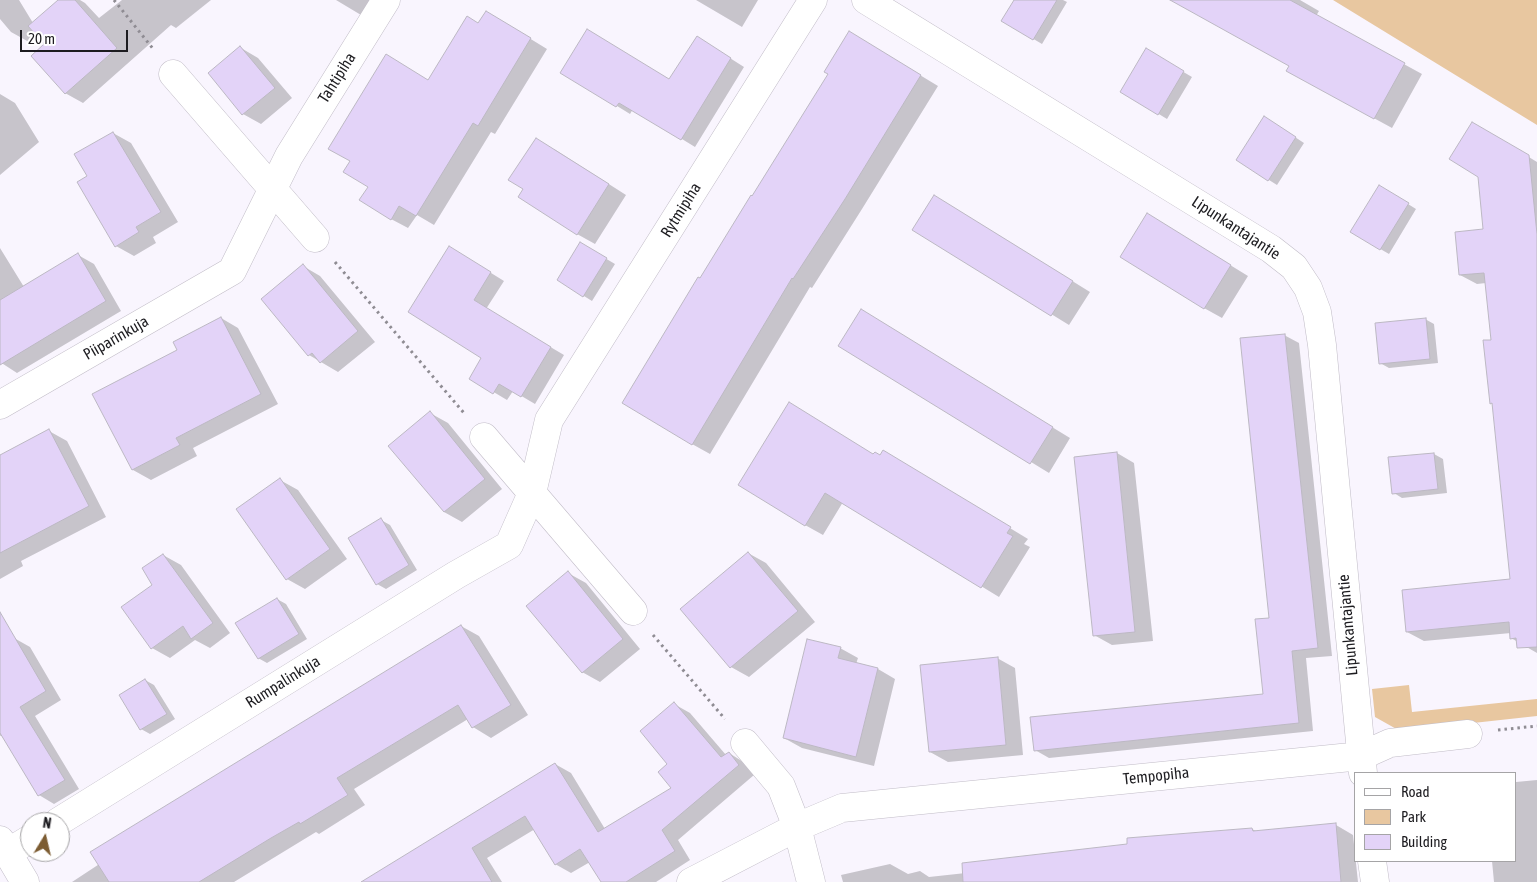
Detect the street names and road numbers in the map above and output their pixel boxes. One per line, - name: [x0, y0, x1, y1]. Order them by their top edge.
- street label: Tahtipiha: [314, 49, 360, 107]
- street label: Rytmipiha: [657, 179, 705, 241]
- street label: Lipunkantajantie: [1188, 192, 1284, 264]
- street label: Piiparinkuja: [80, 312, 152, 364]
- street label: Lipunkantajantie: [1334, 574, 1362, 676]
- street label: Rumpalinkuja: [242, 652, 324, 712]
- street label: Tempopiha: [1122, 763, 1190, 789]

